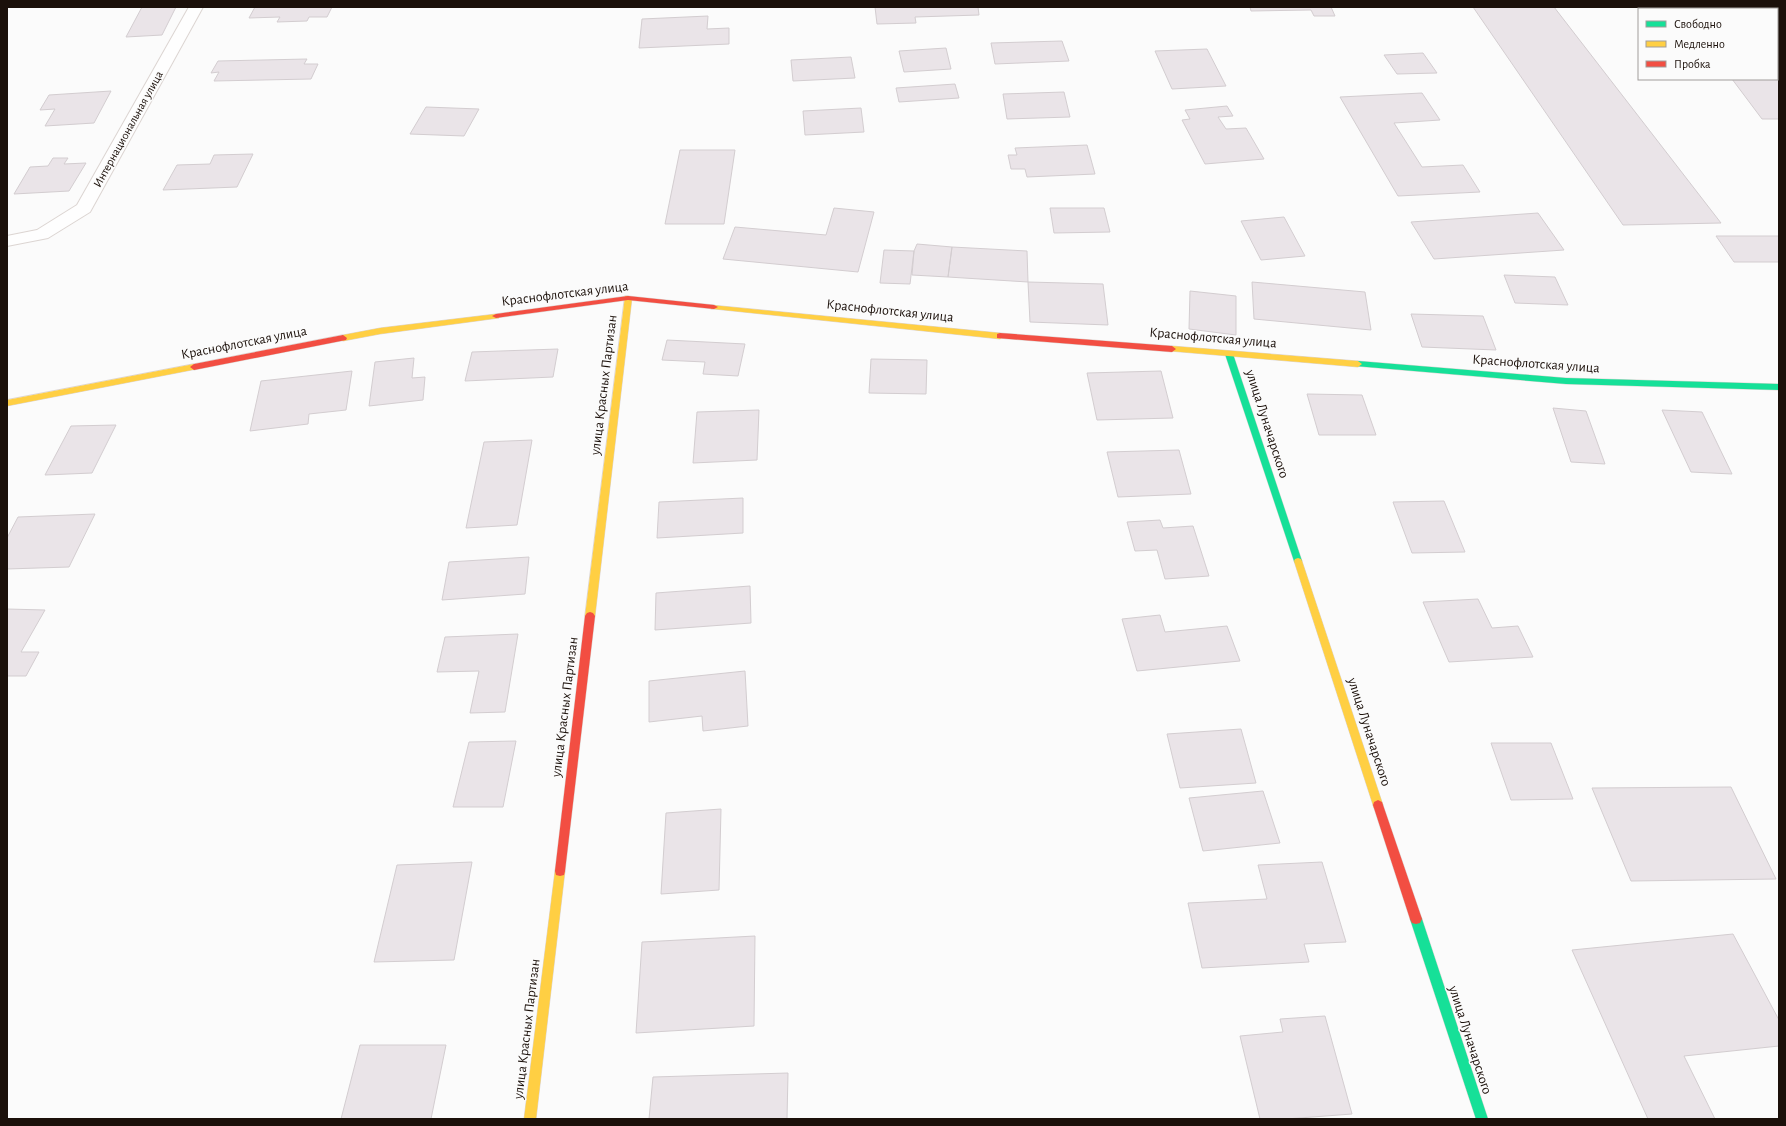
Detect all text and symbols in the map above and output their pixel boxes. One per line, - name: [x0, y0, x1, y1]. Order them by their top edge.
- legend: [1638, 8, 1778, 80]
- text: Свободно: [1674, 18, 1722, 30]
- text: Медленно: [1674, 38, 1725, 50]
- text: Пробка: [1674, 58, 1711, 70]
- street label: Интернациональная улица: [91, 68, 166, 190]
- street label: Краснофлотская улица: [501, 279, 630, 309]
- street label: Краснофлотская улица: [826, 297, 955, 325]
- street label: улица Красных Партизан: [588, 314, 620, 457]
- street label: Краснофлотская улица: [180, 324, 309, 362]
- street label: Краснофлотская улица: [1149, 325, 1278, 351]
- street label: Краснофлотская улица: [1472, 353, 1601, 375]
- street label: улица Луначарского: [1243, 367, 1291, 480]
- street label: улица Красных Партизан: [549, 636, 581, 779]
- street label: улица Луначарского: [1345, 675, 1393, 788]
- street label: улица Красных Партизан: [511, 958, 543, 1101]
- street label: улица Луначарского: [1446, 983, 1494, 1096]

